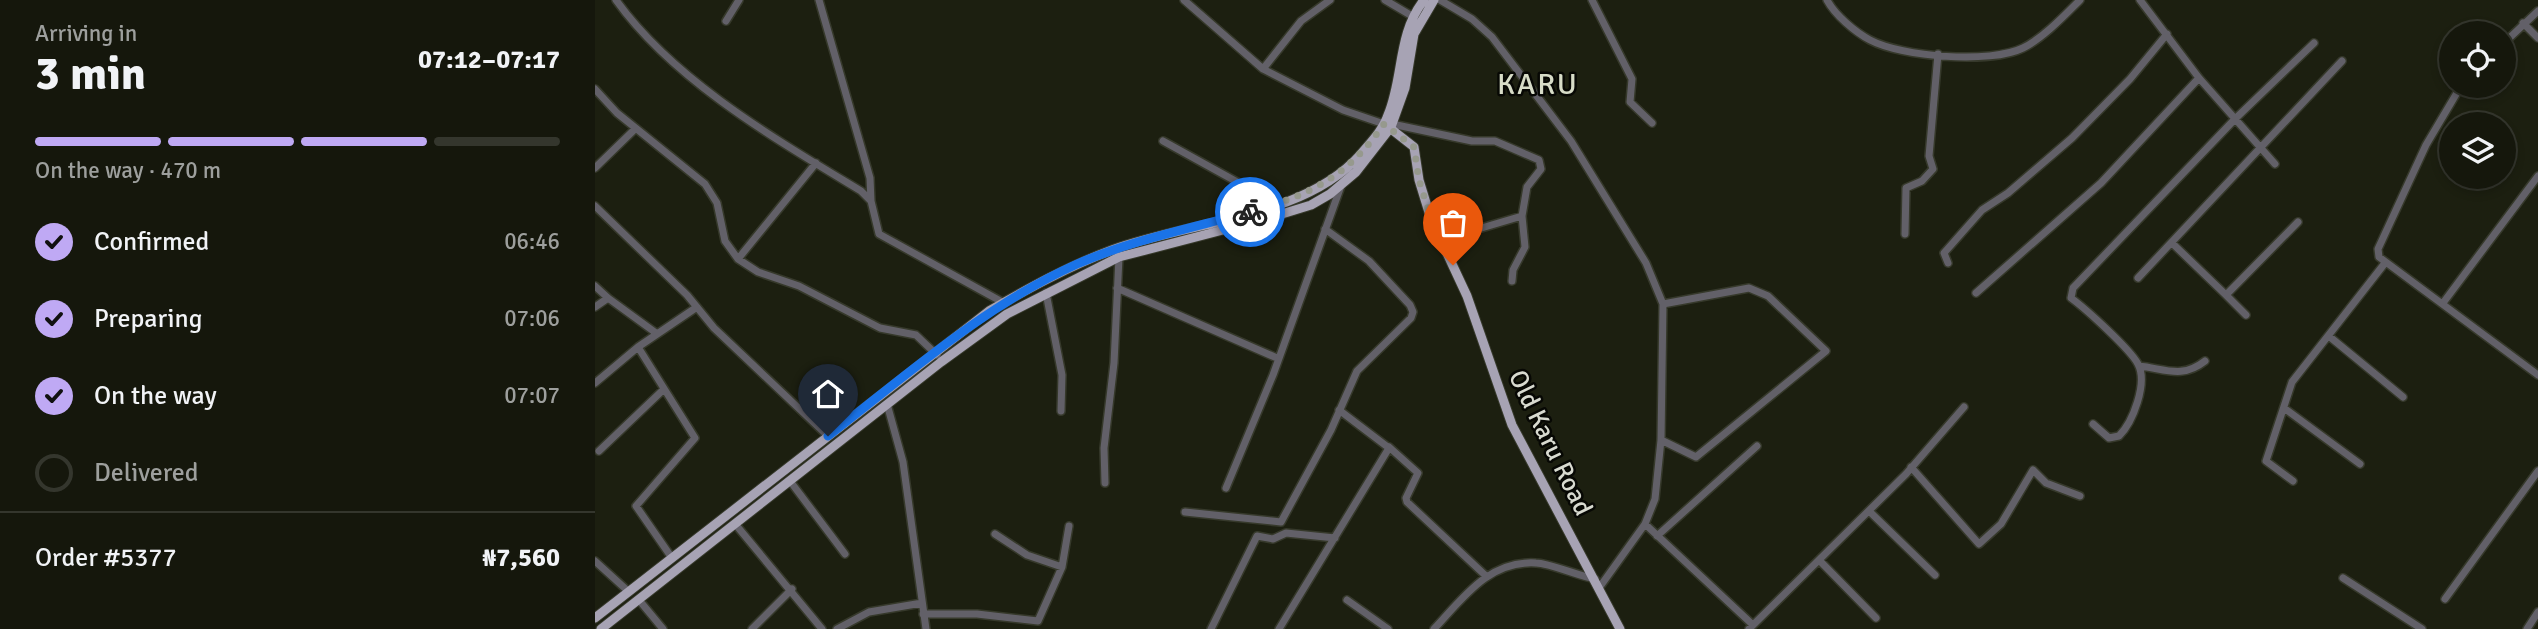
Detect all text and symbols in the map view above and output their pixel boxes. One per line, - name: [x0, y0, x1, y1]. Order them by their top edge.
- text: Arriving in: [35, 19, 137, 48]
- map controls: [2439, 21, 2516, 189]
- button: locate: [2439, 21, 2516, 98]
- text: 07:12–07:17: [418, 44, 560, 76]
- text: 3 min: [35, 46, 146, 102]
- district label: KARU: [1497, 66, 1579, 103]
- button: layers: [2439, 112, 2516, 189]
- text: On the way · 470 m: [35, 156, 221, 185]
- courier: [1215, 177, 1285, 247]
- icon: bike: [1231, 193, 1269, 231]
- pin: [1423, 193, 1483, 265]
- icon: bag: [1434, 204, 1472, 242]
- icon: check: [35, 223, 73, 261]
- text: Confirmed: [94, 226, 209, 258]
- text: 06:46: [504, 227, 560, 256]
- icon: check: [35, 300, 73, 338]
- text: Preparing: [94, 303, 202, 335]
- text: 07:06: [504, 304, 560, 333]
- pin: [798, 364, 858, 436]
- street label: Old Karu Road: [1501, 365, 1599, 521]
- icon: home: [809, 375, 847, 413]
- icon: check: [35, 377, 73, 415]
- text: On the way: [94, 380, 217, 412]
- text: 07:07: [504, 381, 560, 410]
- text: Delivered: [94, 457, 199, 489]
- text: Order #5377: [35, 542, 176, 574]
- text: ₦7,560: [482, 542, 560, 574]

